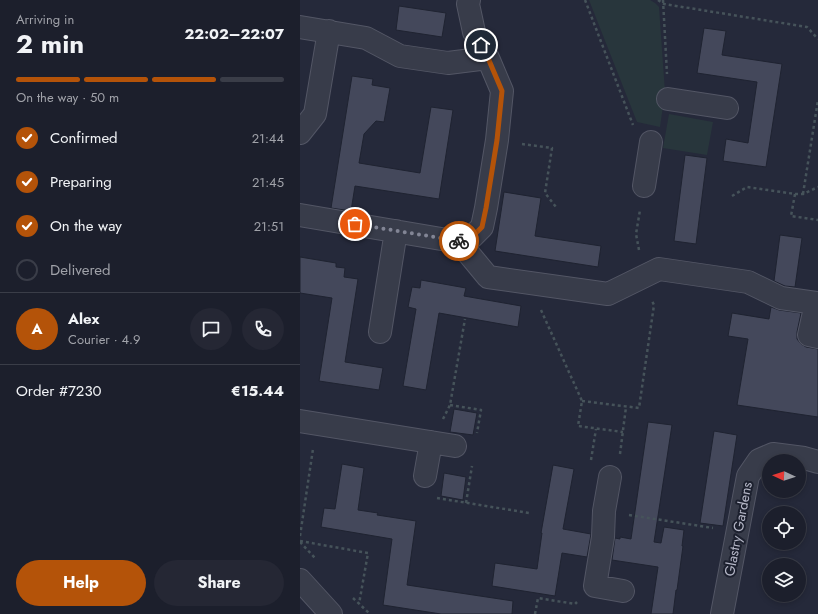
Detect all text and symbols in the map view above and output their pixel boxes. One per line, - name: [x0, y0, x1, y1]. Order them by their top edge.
- text: Arriving in: [16, 10, 74, 29]
- text: 22:02–22:07: [184, 23, 284, 45]
- text: 2 min: [16, 25, 84, 63]
- pin: [464, 28, 498, 62]
- icon: home: [470, 34, 492, 56]
- text: On the way · 50 m: [16, 88, 119, 107]
- icon: check: [16, 127, 38, 149]
- text: Confirmed: [50, 127, 118, 149]
- text: 21:44: [252, 129, 284, 148]
- icon: check: [16, 171, 38, 193]
- text: Preparing: [50, 171, 112, 193]
- text: 21:45: [252, 173, 284, 192]
- pin: [338, 207, 372, 241]
- icon: bag: [344, 213, 366, 235]
- icon: check: [16, 215, 38, 237]
- text: On the way: [50, 215, 122, 237]
- text: 21:51: [254, 217, 284, 236]
- courier: [439, 221, 479, 261]
- icon: bike: [448, 230, 470, 252]
- text: Delivered: [50, 259, 111, 281]
- text: Alex: [68, 308, 99, 330]
- button: chat: [190, 308, 232, 350]
- button: phone: [242, 308, 284, 350]
- text: A: [31, 318, 43, 340]
- text: Courier · 4.9: [68, 330, 141, 349]
- text: Order #7230: [16, 380, 102, 402]
- text: €15.44: [231, 380, 284, 402]
- north arrow: [762, 454, 806, 498]
- map controls: [762, 454, 806, 602]
- street label: Glastry Gardens: [719, 480, 757, 578]
- button: locate: [762, 506, 806, 550]
- button: layers: [762, 558, 806, 602]
- button: Help: [16, 560, 146, 606]
- button: Share: [154, 560, 284, 606]

